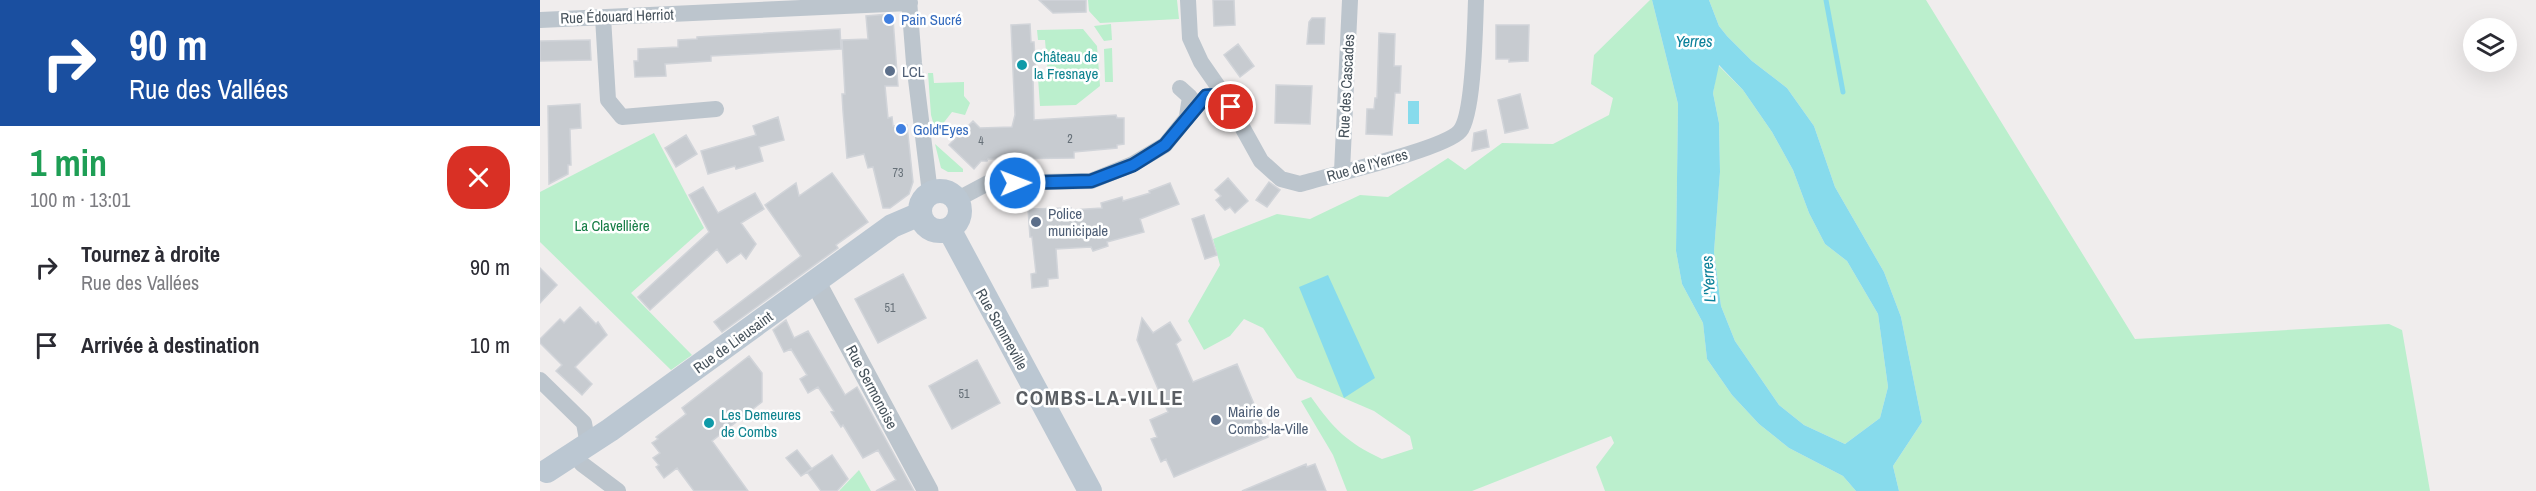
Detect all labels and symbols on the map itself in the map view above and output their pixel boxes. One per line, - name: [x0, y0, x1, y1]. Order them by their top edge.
- street label: Rue Édouard Herriot: [560, 4, 675, 28]
- place label: Pain Sucré: [901, 9, 962, 30]
- marker: Pain Sucré: [882, 12, 896, 26]
- water label: Yerres: [1675, 30, 1713, 52]
- street label: Rue des Cascades: [1333, 34, 1359, 138]
- place label: Château de la Fresnaye: [1034, 46, 1098, 84]
- marker: Château de la Fresnaye: [1015, 58, 1029, 72]
- place label: LCL: [902, 61, 925, 82]
- marker: LCL: [883, 64, 897, 78]
- pin: [1205, 81, 1256, 132]
- place label: Gold'Eyes: [913, 119, 969, 140]
- marker: Gold'Eyes: [894, 122, 908, 136]
- house number: 2: [1067, 131, 1073, 147]
- house number: 4: [978, 133, 984, 149]
- street label: Rue de l'Yerres: [1324, 143, 1410, 187]
- position arrow: [983, 151, 1047, 215]
- house number: 73: [893, 165, 903, 181]
- place label: Police municipale: [1048, 203, 1108, 241]
- park label: La Clavellière: [574, 215, 650, 236]
- marker: Police municipale: [1029, 215, 1043, 229]
- water label: L'Yerres: [1695, 254, 1721, 303]
- street label: Rue Sommeville: [971, 284, 1033, 374]
- house number: 51: [885, 300, 896, 316]
- street label: Rue de Lieusaint: [689, 306, 778, 378]
- street label: Rue Sermonoise: [841, 341, 903, 433]
- district label: COMBS-LA-VILLE: [1016, 383, 1184, 412]
- house number: 51: [959, 386, 970, 402]
- place label: Mairie de Combs-la-Ville: [1228, 401, 1309, 439]
- place label: Les Demeures de Combs: [721, 404, 801, 442]
- marker: Mairie de Combs-la-Ville: [1209, 413, 1223, 427]
- marker: Les Demeures de Combs: [702, 416, 716, 430]

